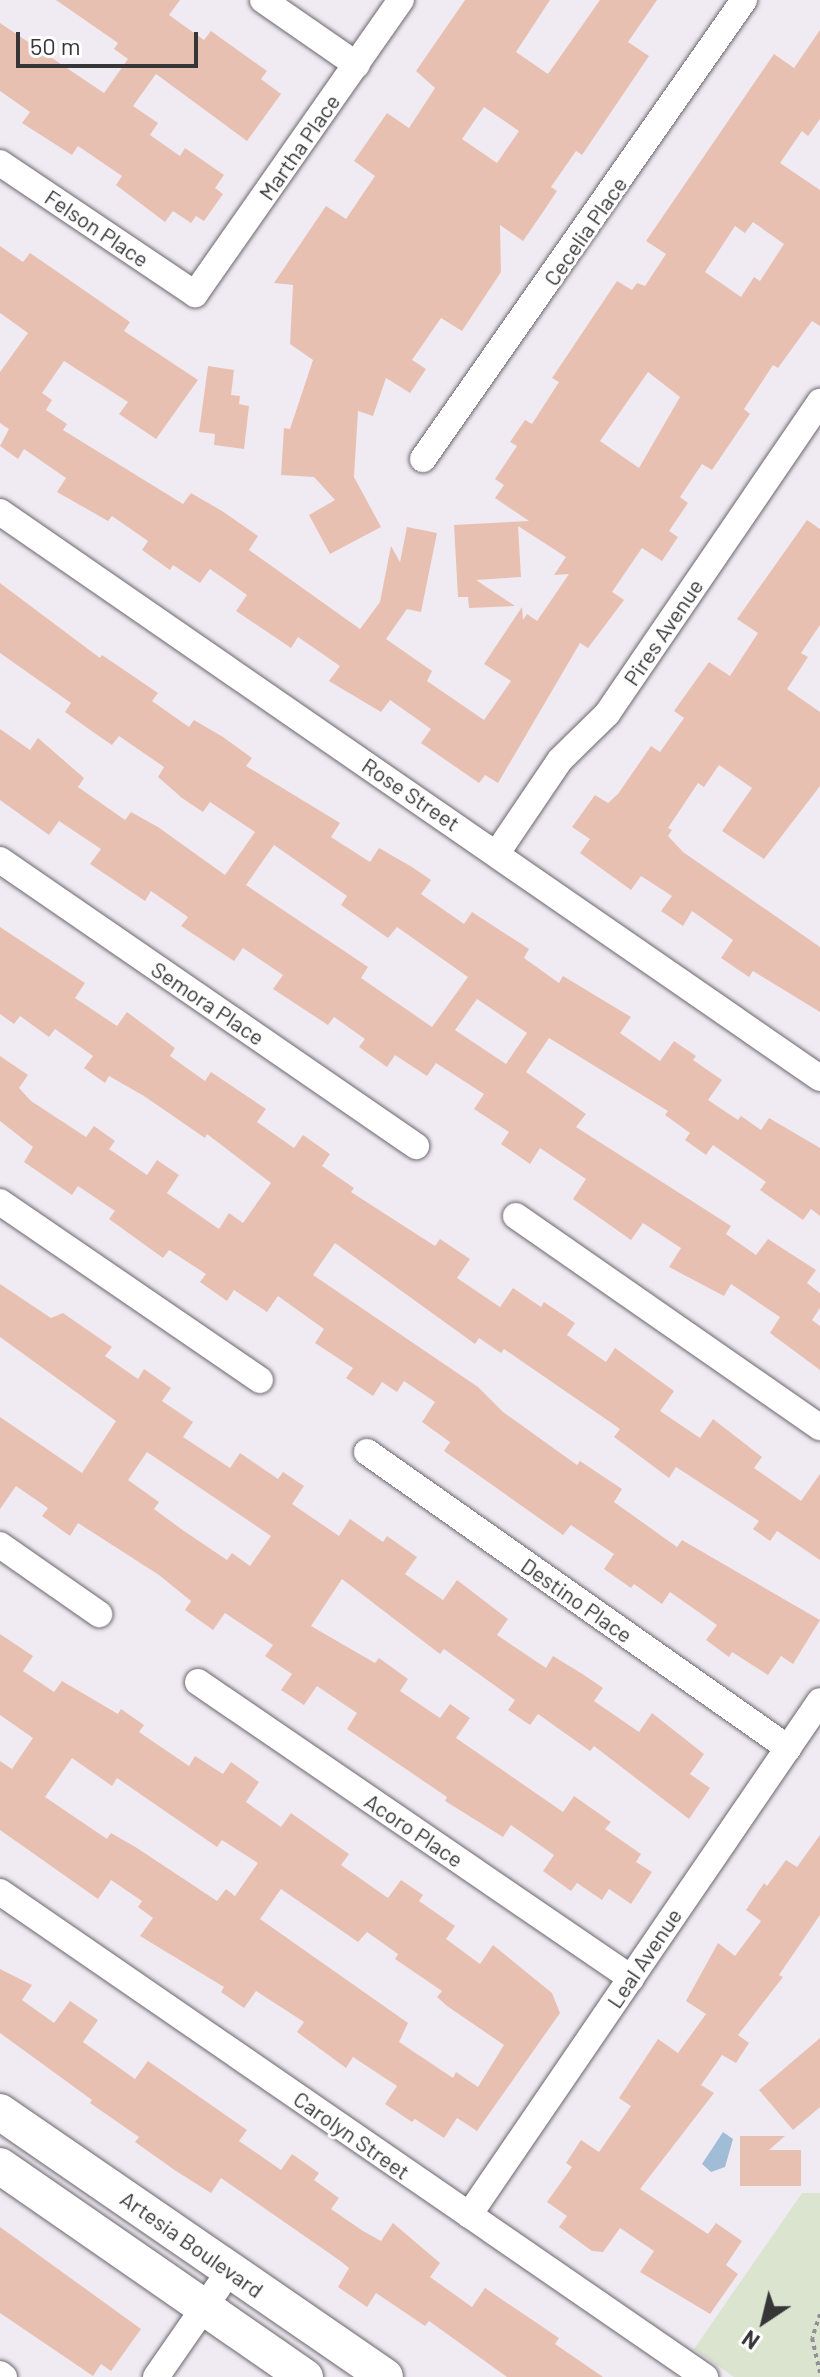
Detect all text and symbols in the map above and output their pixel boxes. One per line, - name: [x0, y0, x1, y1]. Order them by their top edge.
- scale bar: [20, 16, 202, 66]
- text: 50 m: [30, 31, 81, 60]
- street label: Martha Place: [253, 89, 345, 205]
- street label: Cecelia Place: [538, 171, 632, 291]
- street label: Felson Place: [40, 184, 154, 272]
- street label: Pires Avenue: [618, 574, 708, 690]
- street label: Rose Street: [357, 752, 465, 836]
- street label: Semora Place: [146, 956, 270, 1050]
- street label: Destino Place: [516, 1552, 638, 1648]
- street label: Acoro Place: [360, 1787, 468, 1873]
- street label: Leal Avenue: [601, 1903, 687, 2013]
- street label: Carolyn Street: [289, 2085, 415, 2185]
- street label: Artesia Boulevard: [116, 2185, 268, 2303]
- north arrow: [724, 2281, 804, 2361]
- text: N: [737, 2326, 764, 2356]

